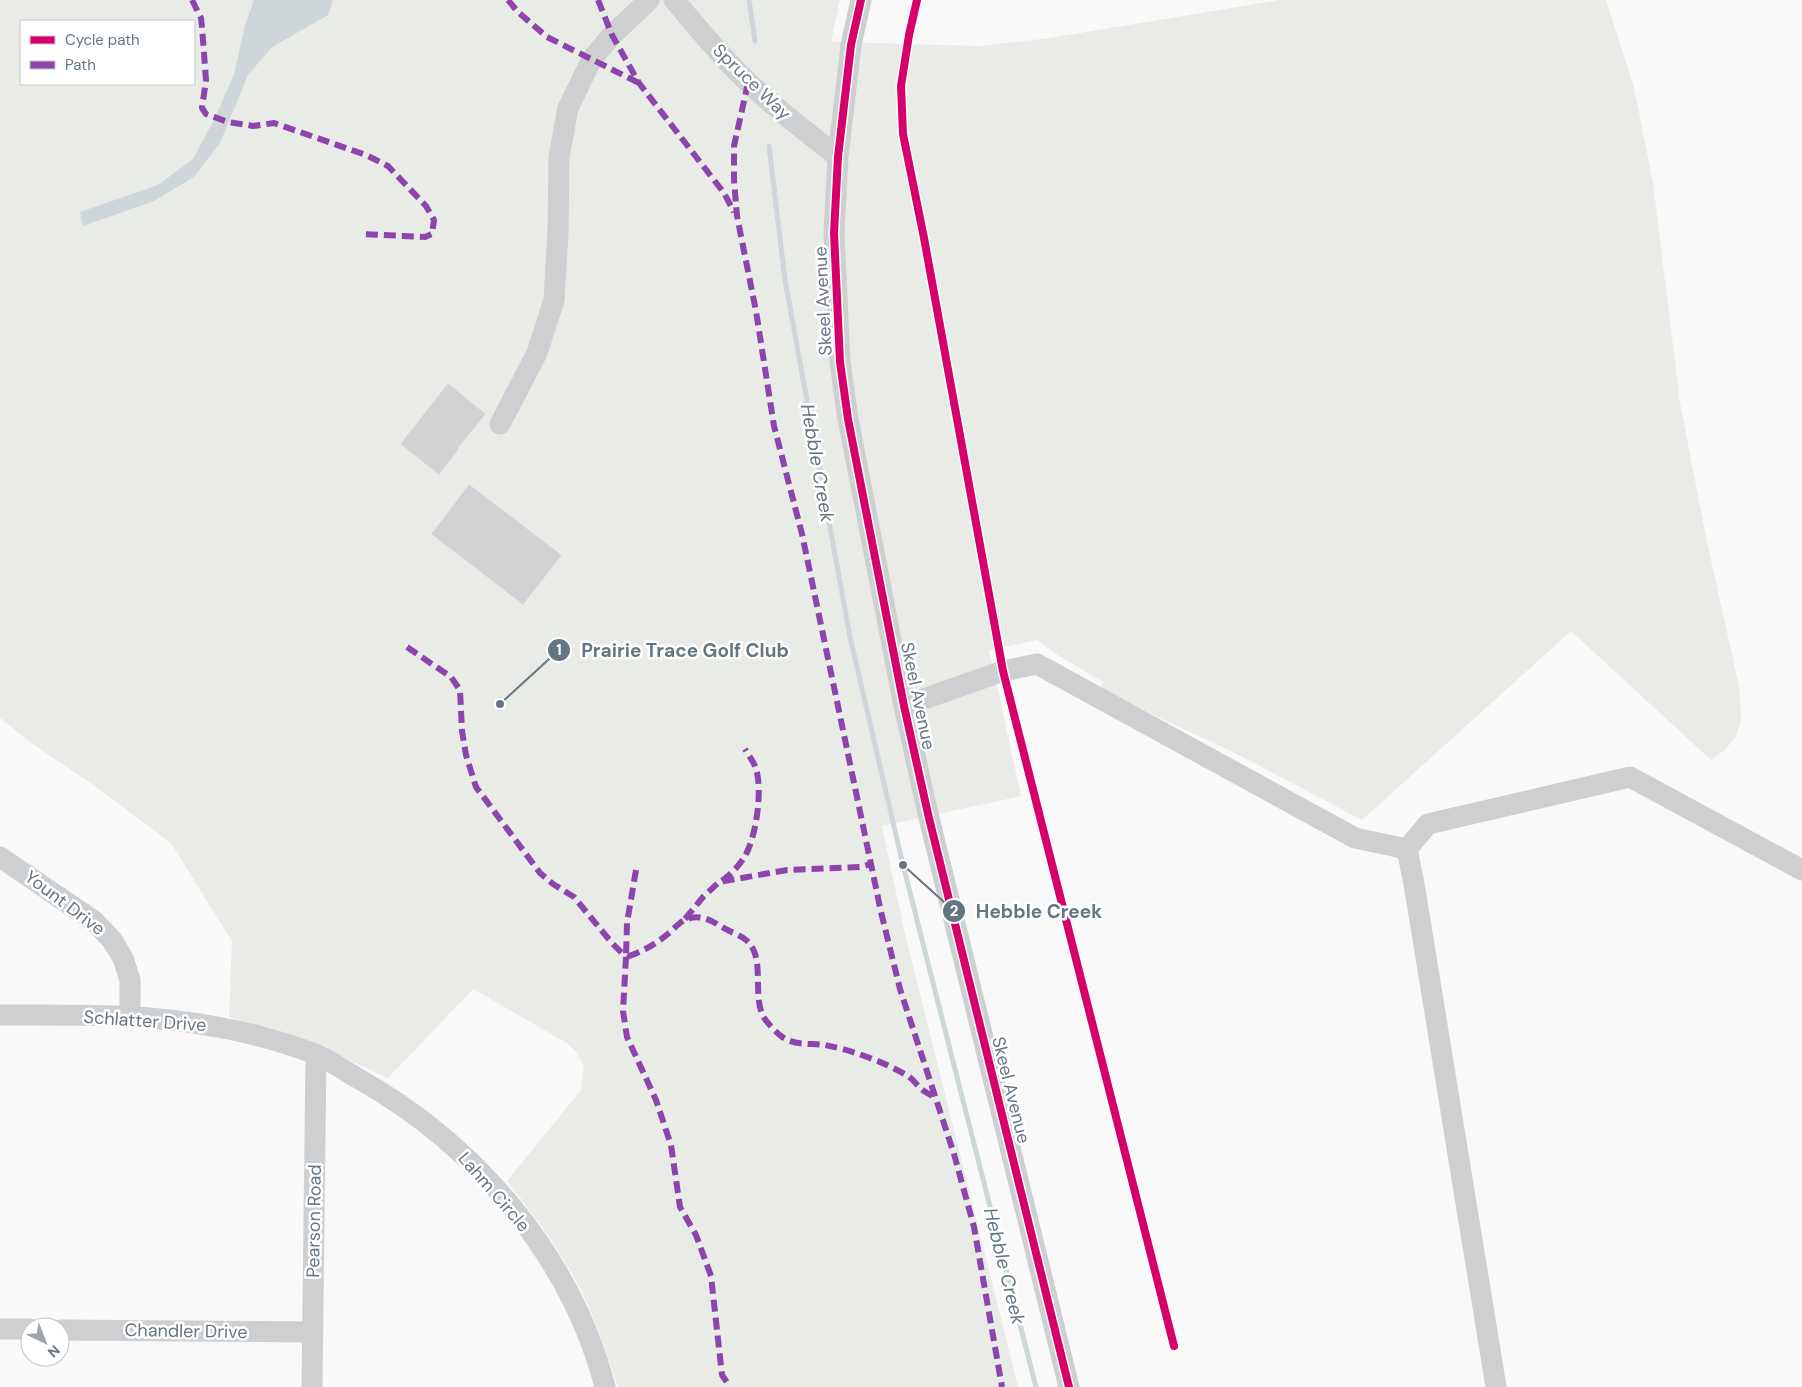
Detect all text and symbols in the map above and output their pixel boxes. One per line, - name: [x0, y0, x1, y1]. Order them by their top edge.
- legend: [20, 20, 195, 85]
- text: Cycle path: [65, 30, 140, 50]
- street label: Spruce Way: [708, 39, 796, 125]
- text: Path: [65, 55, 96, 75]
- street label: Skeel Avenue: [808, 246, 838, 356]
- water label: Hebble Creek: [795, 402, 840, 524]
- callout: Prairie Trace Golf Club: [546, 633, 799, 667]
- text: Prairie Trace Golf Club: [581, 638, 789, 663]
- text: 1: [556, 640, 562, 660]
- street label: Skeel Avenue: [895, 640, 941, 752]
- street label: Yount Drive: [20, 865, 110, 941]
- callout: Hebble Creek: [941, 894, 1113, 928]
- text: Hebble Creek: [976, 899, 1102, 924]
- text: 2: [950, 901, 959, 921]
- street label: Schlatter Drive: [83, 1005, 207, 1037]
- street label: Skeel Avenue: [986, 1034, 1036, 1146]
- street label: Lahm Circle: [453, 1147, 535, 1237]
- street label: Pearson Road: [301, 1164, 327, 1278]
- water label: Hebble Creek: [978, 1205, 1031, 1327]
- north arrow: [20, 1317, 70, 1367]
- street label: Chandler Drive: [124, 1318, 248, 1344]
- text: N: [44, 1341, 64, 1362]

